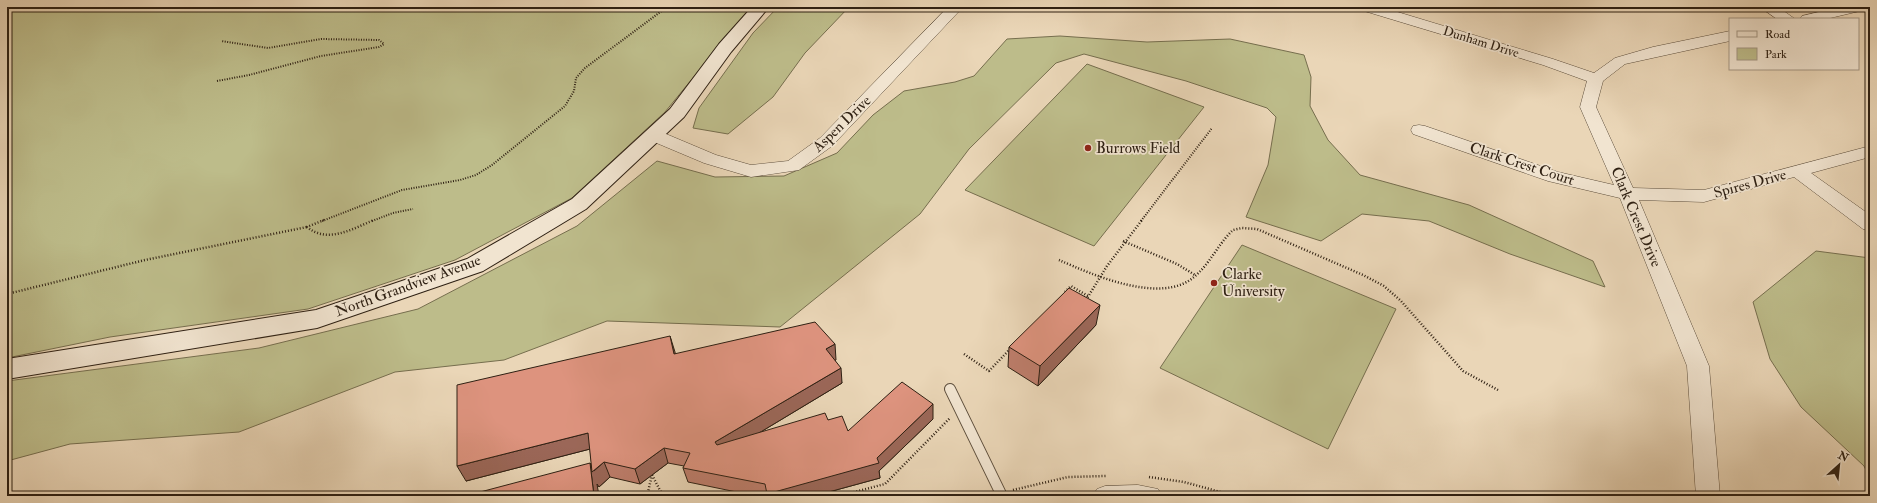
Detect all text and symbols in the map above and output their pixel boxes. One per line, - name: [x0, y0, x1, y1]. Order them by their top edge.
- legend: [1729, 18, 1859, 70]
- street label: Dunham Drive: [1441, 23, 1522, 61]
- text: Road: [1765, 27, 1790, 42]
- text: Park: [1765, 47, 1787, 62]
- street label: Aspen Drive: [808, 92, 876, 158]
- street label: Clark Crest Court: [1467, 138, 1577, 190]
- place label: Burrows Field: [1096, 139, 1181, 158]
- marker: Burrows Field: [1083, 143, 1093, 153]
- street label: Clark Crest Drive: [1606, 164, 1666, 270]
- street label: Spires Drive: [1712, 165, 1789, 204]
- street label: North Grandview Avenue: [333, 251, 483, 321]
- place label: Clarke University: [1222, 265, 1285, 301]
- marker: Clarke University: [1209, 278, 1219, 288]
- north arrow: [1819, 445, 1859, 485]
- text: N: [1835, 448, 1852, 465]

